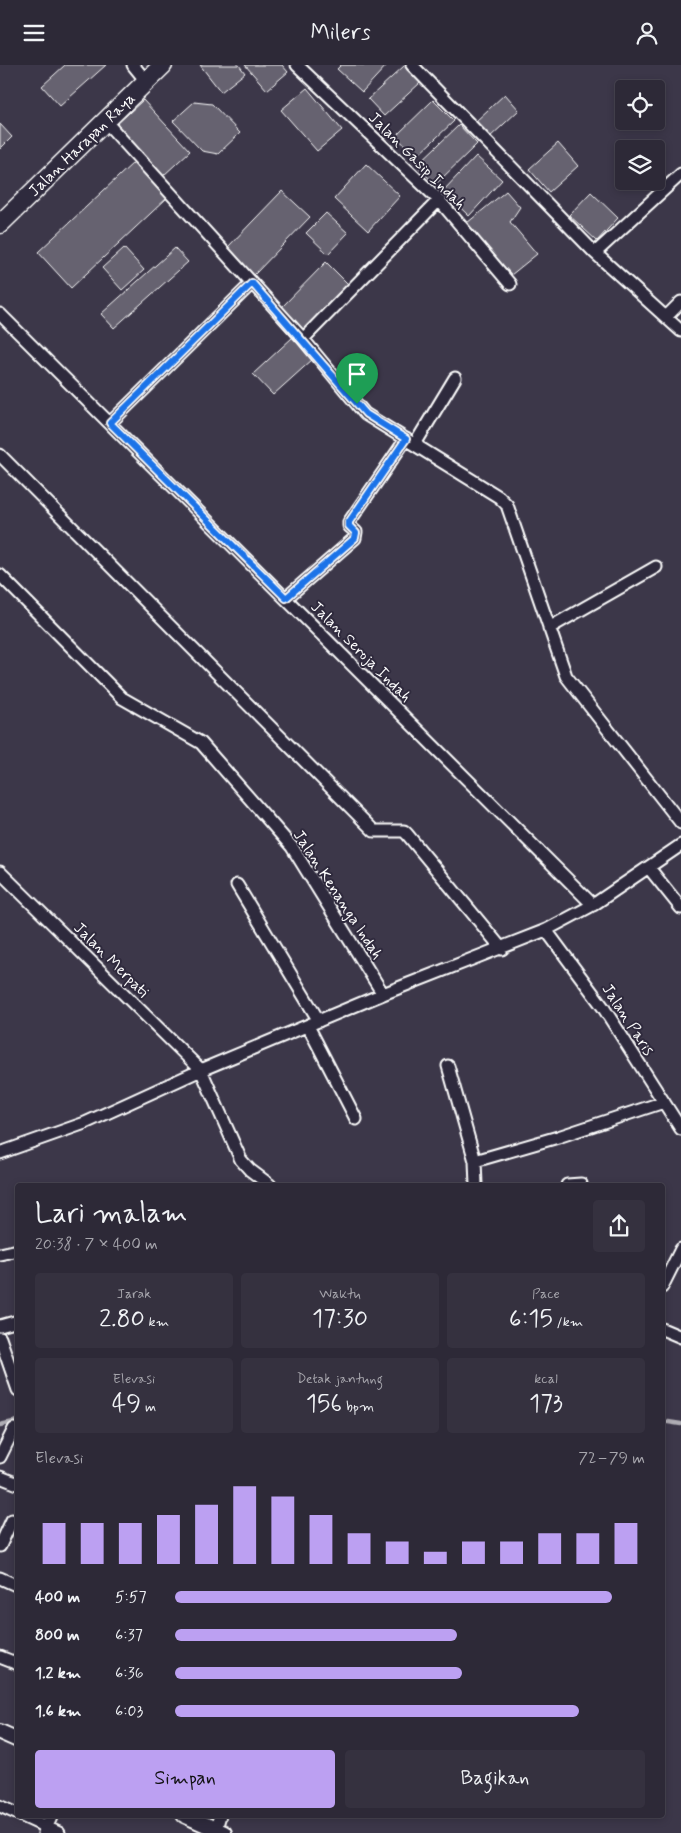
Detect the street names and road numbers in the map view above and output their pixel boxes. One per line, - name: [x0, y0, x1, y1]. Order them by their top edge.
- street label: Jalan Harapan Raya: [24, 89, 140, 202]
- street label: Jalan Gasip Indah: [364, 108, 470, 214]
- street label: Jalan Seroja Indah: [306, 597, 416, 707]
- street label: Jalan Kenanga Indah: [288, 826, 387, 963]
- street label: Jalan Merpati: [69, 918, 153, 1002]
- street label: Jalan Paris: [597, 980, 659, 1060]

